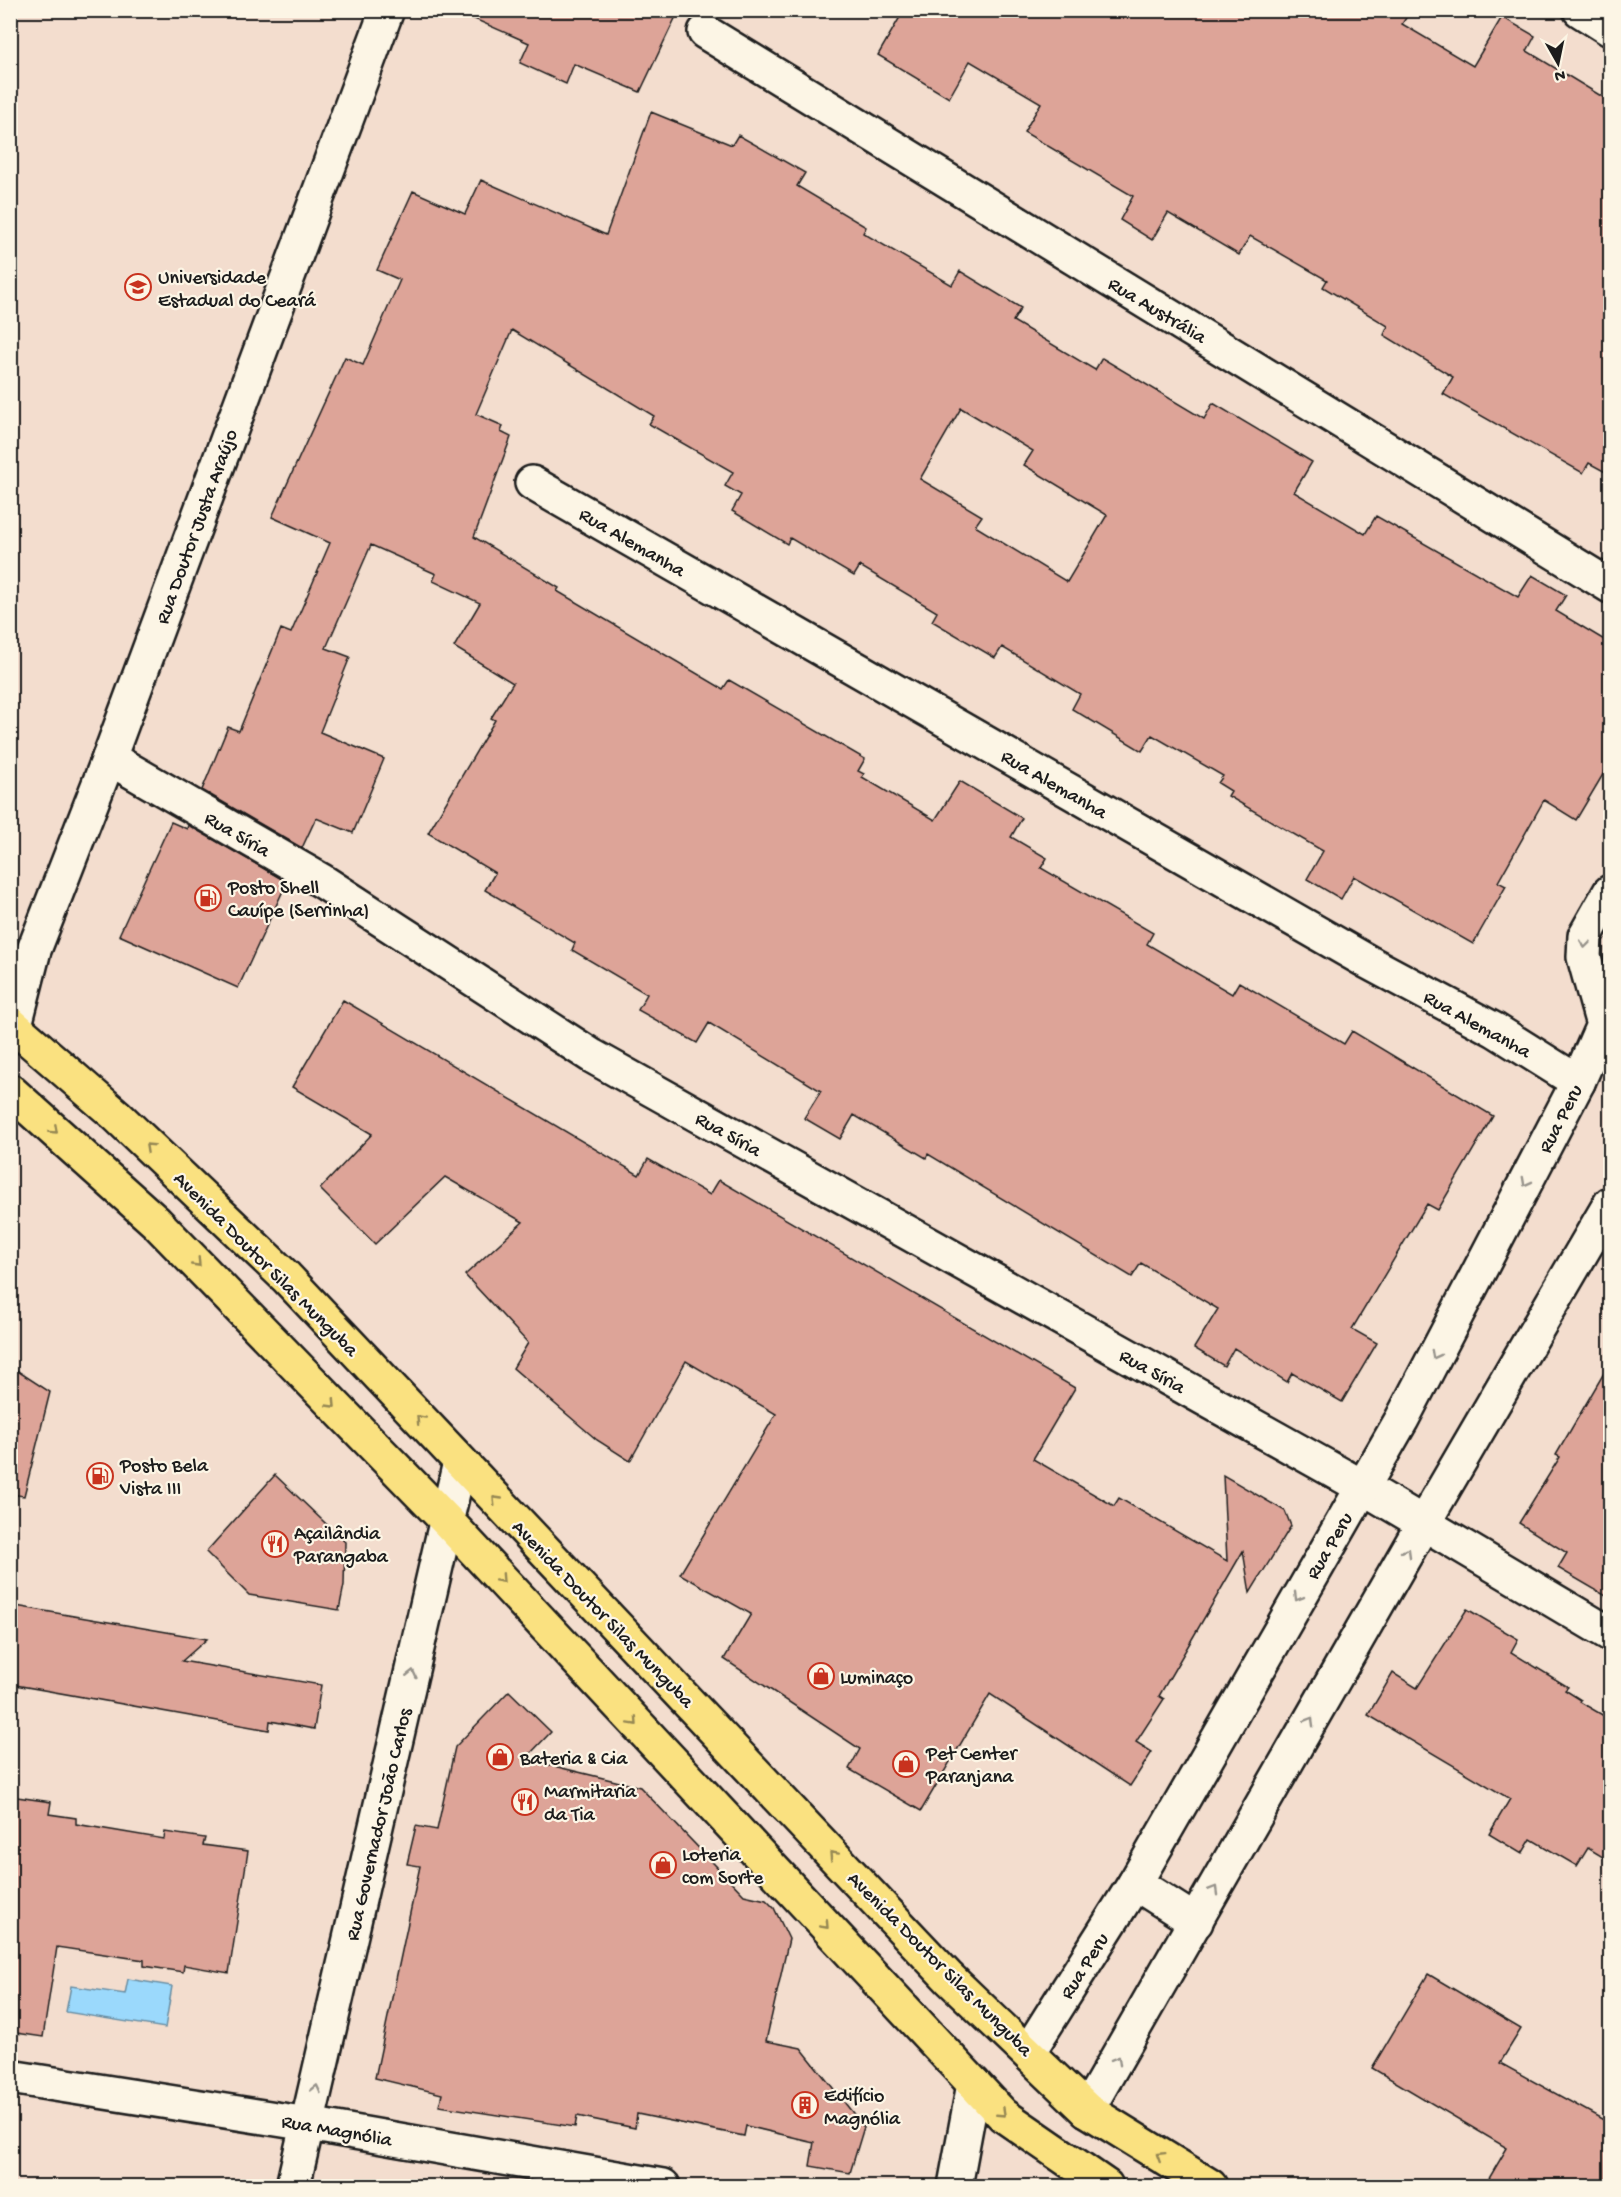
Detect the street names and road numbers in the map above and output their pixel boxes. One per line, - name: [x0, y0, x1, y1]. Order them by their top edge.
- street label: Rua Austrália: [1103, 274, 1210, 351]
- street label: Rua Doutor Justa Araújo: [152, 427, 244, 628]
- street label: Rua Alemanha: [574, 504, 689, 584]
- street label: Rua Alemanha: [996, 746, 1111, 826]
- street label: Rua Síria: [199, 808, 274, 864]
- street label: Rua Alemanha: [1419, 987, 1535, 1065]
- street label: Rua Peru: [1535, 1081, 1589, 1158]
- street label: Rua Síria: [690, 1109, 765, 1164]
- street label: Avenida Doutor Silas Munguba: [167, 1168, 362, 1363]
- street label: Rua Síria: [1114, 1346, 1189, 1401]
- street label: Rua Peru: [1303, 1509, 1360, 1584]
- street label: Avenida Doutor Silas Munguba: [506, 1517, 698, 1715]
- street label: Rua Governador João Carlos: [342, 1706, 419, 1943]
- street label: Avenida Doutor Silas Munguba: [841, 1868, 1036, 2063]
- street label: Rua Peru: [1057, 1929, 1116, 2004]
- street label: Rua Magnólia: [279, 2111, 394, 2154]

